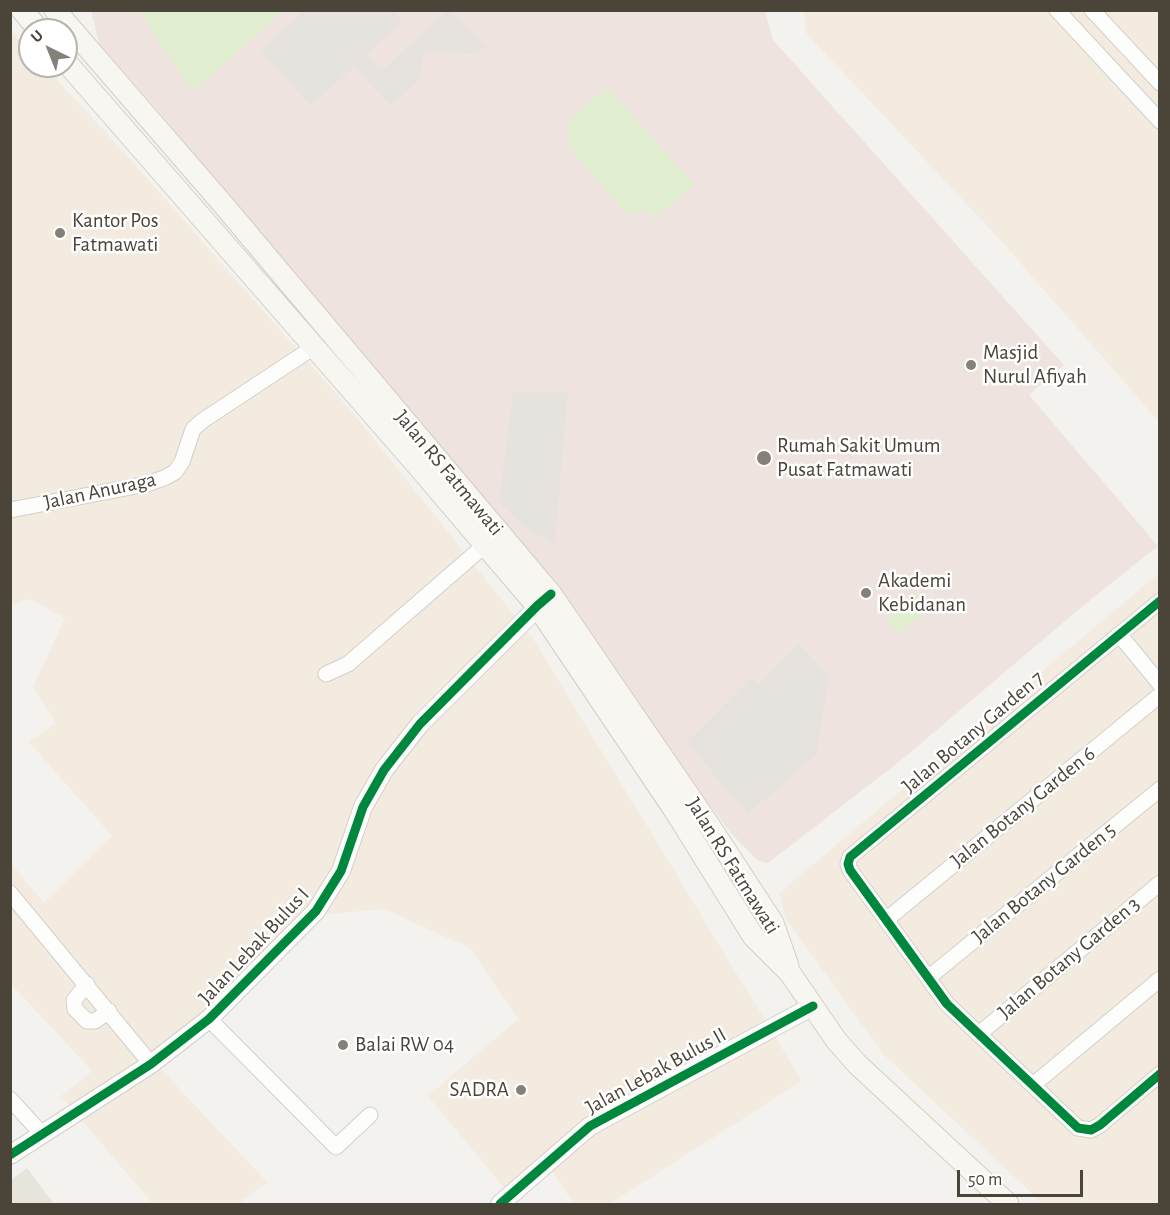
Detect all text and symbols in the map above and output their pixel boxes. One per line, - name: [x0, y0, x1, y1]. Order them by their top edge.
- north arrow: [18, 18, 78, 78]
- text: U: [28, 27, 46, 46]
- place label: Kantor Pos Fatmawati: [72, 208, 158, 258]
- marker: Kantor Pos Fatmawati: [53, 226, 67, 240]
- place label: Masjid Nurul Afiyah: [983, 340, 1087, 390]
- marker: Masjid Nurul Afiyah: [964, 358, 978, 372]
- street label: Jalan RS Fatmawati: [389, 405, 509, 541]
- place label: Rumah Sakit Umum Pusat Fatmawati: [777, 433, 940, 483]
- marker: Rumah Sakit Umum Pusat Fatmawati: [755, 449, 773, 467]
- street label: Jalan Anuraga: [42, 467, 158, 515]
- place label: Akademi Kebidanan: [878, 568, 966, 618]
- marker: Akademi Kebidanan: [859, 586, 873, 600]
- street label: Jalan Botany Garden 7: [897, 665, 1049, 799]
- street label: Jalan Botany Garden 6: [946, 741, 1100, 873]
- street label: Jalan RS Fatmawati: [681, 793, 785, 939]
- street label: Jalan Botany Garden 5: [967, 817, 1121, 949]
- street label: Jalan Lebak Bulus I: [193, 882, 315, 1010]
- street label: Jalan Botany Garden 3: [993, 891, 1145, 1025]
- street label: Jalan Lebak Bulus II: [581, 1022, 731, 1120]
- place label: Balai RW 04: [355, 1032, 454, 1058]
- marker: Balai RW 04: [336, 1038, 350, 1052]
- place label: SADRA: [450, 1077, 509, 1103]
- marker: SADRA: [514, 1083, 528, 1097]
- scale bar: [960, 1158, 1086, 1196]
- text: 50 m: [968, 1171, 1002, 1189]

